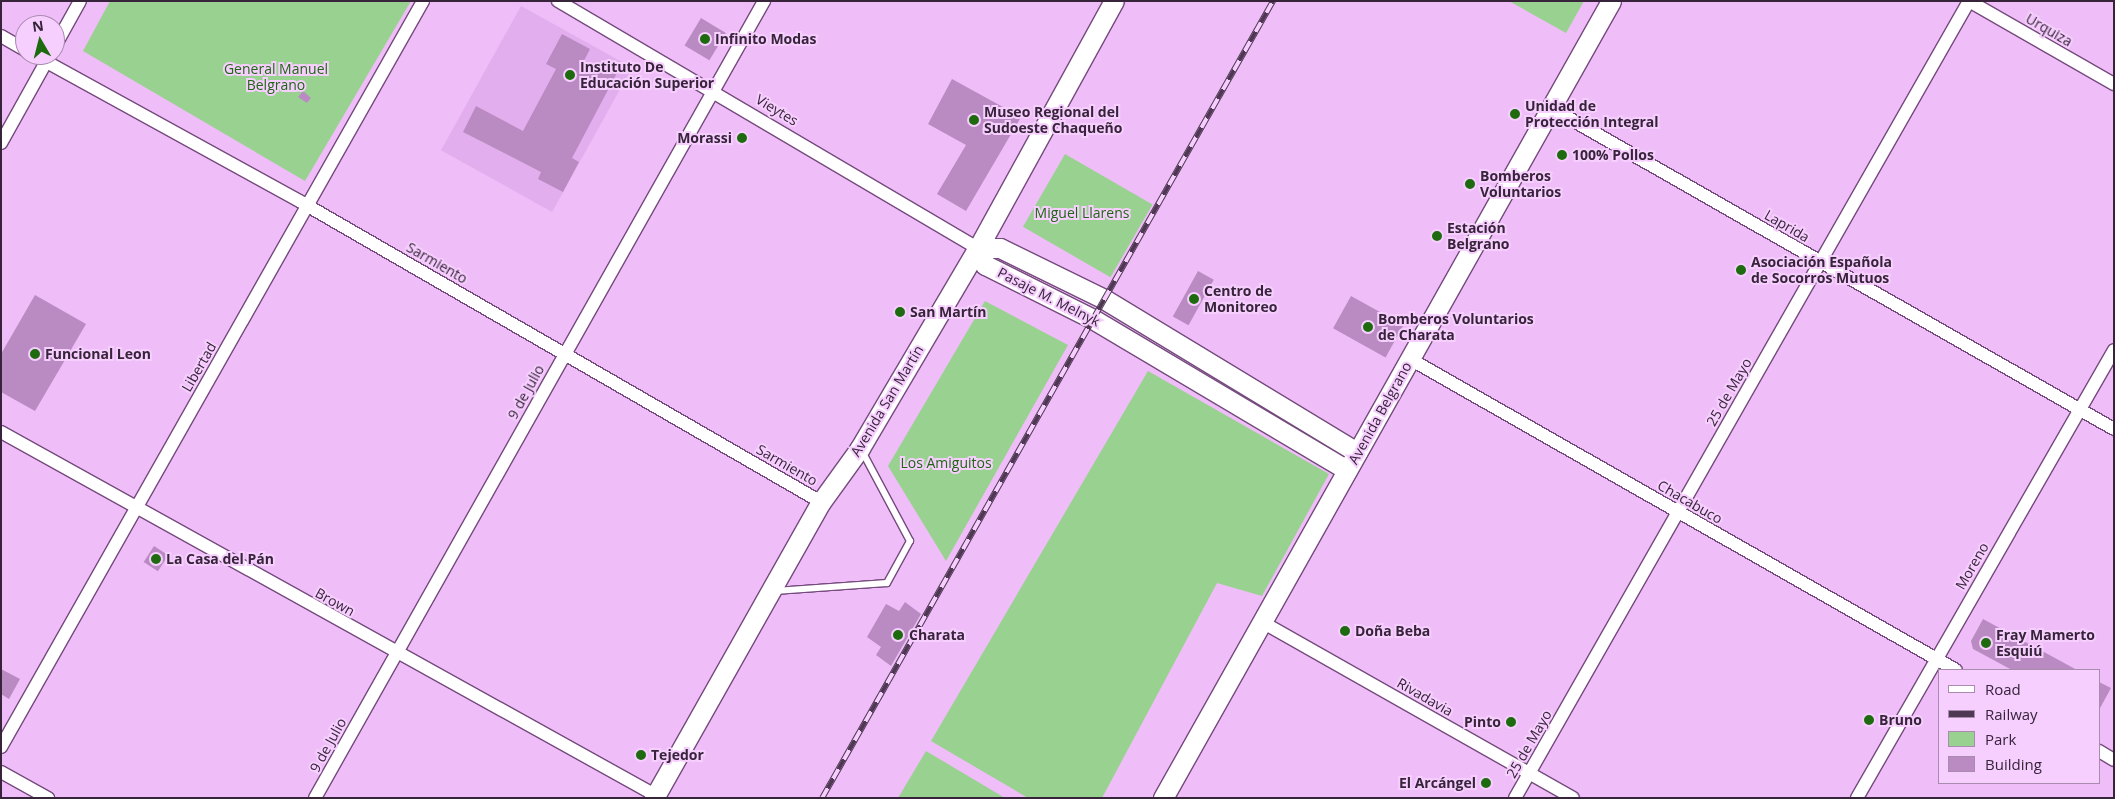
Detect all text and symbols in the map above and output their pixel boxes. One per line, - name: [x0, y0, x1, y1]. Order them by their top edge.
- street label: Urquiza: [2023, 10, 2075, 50]
- north arrow: [15, 15, 65, 65]
- text: N: [31, 15, 45, 36]
- place label: Infinito Modas: [715, 31, 817, 47]
- marker: Infinito Modas: [699, 33, 711, 45]
- place label: Instituto De Educación Superior: [580, 59, 714, 92]
- park label: General Manuel Belgrano: [224, 61, 328, 94]
- marker: Instituto De Educación Superior: [564, 69, 576, 81]
- street label: Vieytes: [753, 91, 801, 129]
- place label: Unidad de Protección Integral: [1525, 98, 1659, 130]
- place label: Museo Regional del Sudoeste Chaqueño: [984, 104, 1122, 136]
- marker: Unidad de Protección Integral: [1509, 108, 1521, 120]
- marker: Museo Regional del Sudoeste Chaqueño: [968, 114, 980, 126]
- place label: Morassi: [677, 130, 732, 146]
- marker: Morassi: [736, 132, 748, 144]
- place label: 100% Pollos: [1572, 147, 1654, 163]
- marker: 100% Pollos: [1556, 149, 1568, 161]
- place label: Bomberos Voluntarios: [1480, 168, 1561, 200]
- marker: Bomberos Voluntarios: [1464, 178, 1476, 190]
- park label: Miguel Llarens: [1035, 205, 1129, 221]
- street label: Laprida: [1761, 206, 1813, 246]
- place label: Estación Belgrano: [1447, 220, 1510, 252]
- marker: Estación Belgrano: [1431, 230, 1443, 242]
- street label: Sarmiento: [404, 239, 470, 287]
- place label: Asociación Española de Socorros Mutuos: [1751, 254, 1892, 286]
- street label: Pasaje M. Melnyk: [995, 264, 1103, 330]
- marker: Asociación Española de Socorros Mutuos: [1735, 264, 1747, 276]
- place label: Centro de Monitoreo: [1204, 283, 1277, 316]
- marker: Centro de Monitoreo: [1188, 293, 1200, 305]
- place label: San Martín: [910, 304, 987, 320]
- marker: San Martín: [894, 306, 906, 318]
- place label: Bomberos Voluntarios de Charata: [1378, 311, 1534, 344]
- marker: Bomberos Voluntarios de Charata: [1362, 321, 1374, 333]
- street label: Libertad: [178, 339, 220, 395]
- street label: Avenida San Martín: [847, 342, 927, 460]
- place label: Funcional Leon: [45, 346, 151, 362]
- marker: Funcional Leon: [29, 348, 41, 360]
- street label: 25 de Mayo: [1703, 355, 1755, 429]
- street label: Avenida Belgrano: [1345, 359, 1415, 467]
- street label: 9 de Julio: [504, 362, 548, 422]
- street label: Sarmiento: [754, 441, 820, 489]
- park label: Los Amiguitos: [900, 455, 992, 471]
- street label: Chacabuco: [1655, 477, 1725, 527]
- street label: Moreno: [1952, 539, 1992, 593]
- place label: La Casa del Pán: [166, 551, 274, 567]
- marker: La Casa del Pán: [150, 553, 162, 565]
- street label: Brown: [312, 584, 358, 620]
- place label: Doña Beba: [1355, 623, 1430, 639]
- marker: Doña Beba: [1339, 625, 1351, 637]
- place label: Charata: [909, 627, 965, 643]
- place label: Fray Mamerto Esquiú: [1996, 627, 2095, 660]
- marker: Charata: [891, 628, 905, 642]
- marker: Fray Mamerto Esquiú: [1980, 637, 1992, 649]
- legend: [1938, 669, 2100, 784]
- street label: Rivadavia: [1394, 674, 1456, 720]
- text: Road: [1985, 679, 2021, 699]
- text: Railway: [1985, 704, 2038, 724]
- street label: 25 de Mayo: [1503, 707, 1555, 781]
- place label: Bruno: [1879, 712, 1922, 728]
- place label: Pinto: [1464, 714, 1501, 730]
- marker: Bruno: [1863, 714, 1875, 726]
- street label: 9 de Julio: [306, 715, 350, 775]
- marker: Pinto: [1505, 716, 1517, 728]
- text: Park: [1985, 729, 2016, 749]
- place label: Tejedor: [651, 747, 704, 763]
- marker: Tejedor: [635, 749, 647, 761]
- text: Building: [1985, 754, 2042, 774]
- place label: El Arcángel: [1399, 775, 1476, 791]
- marker: El Arcángel: [1480, 777, 1492, 789]

